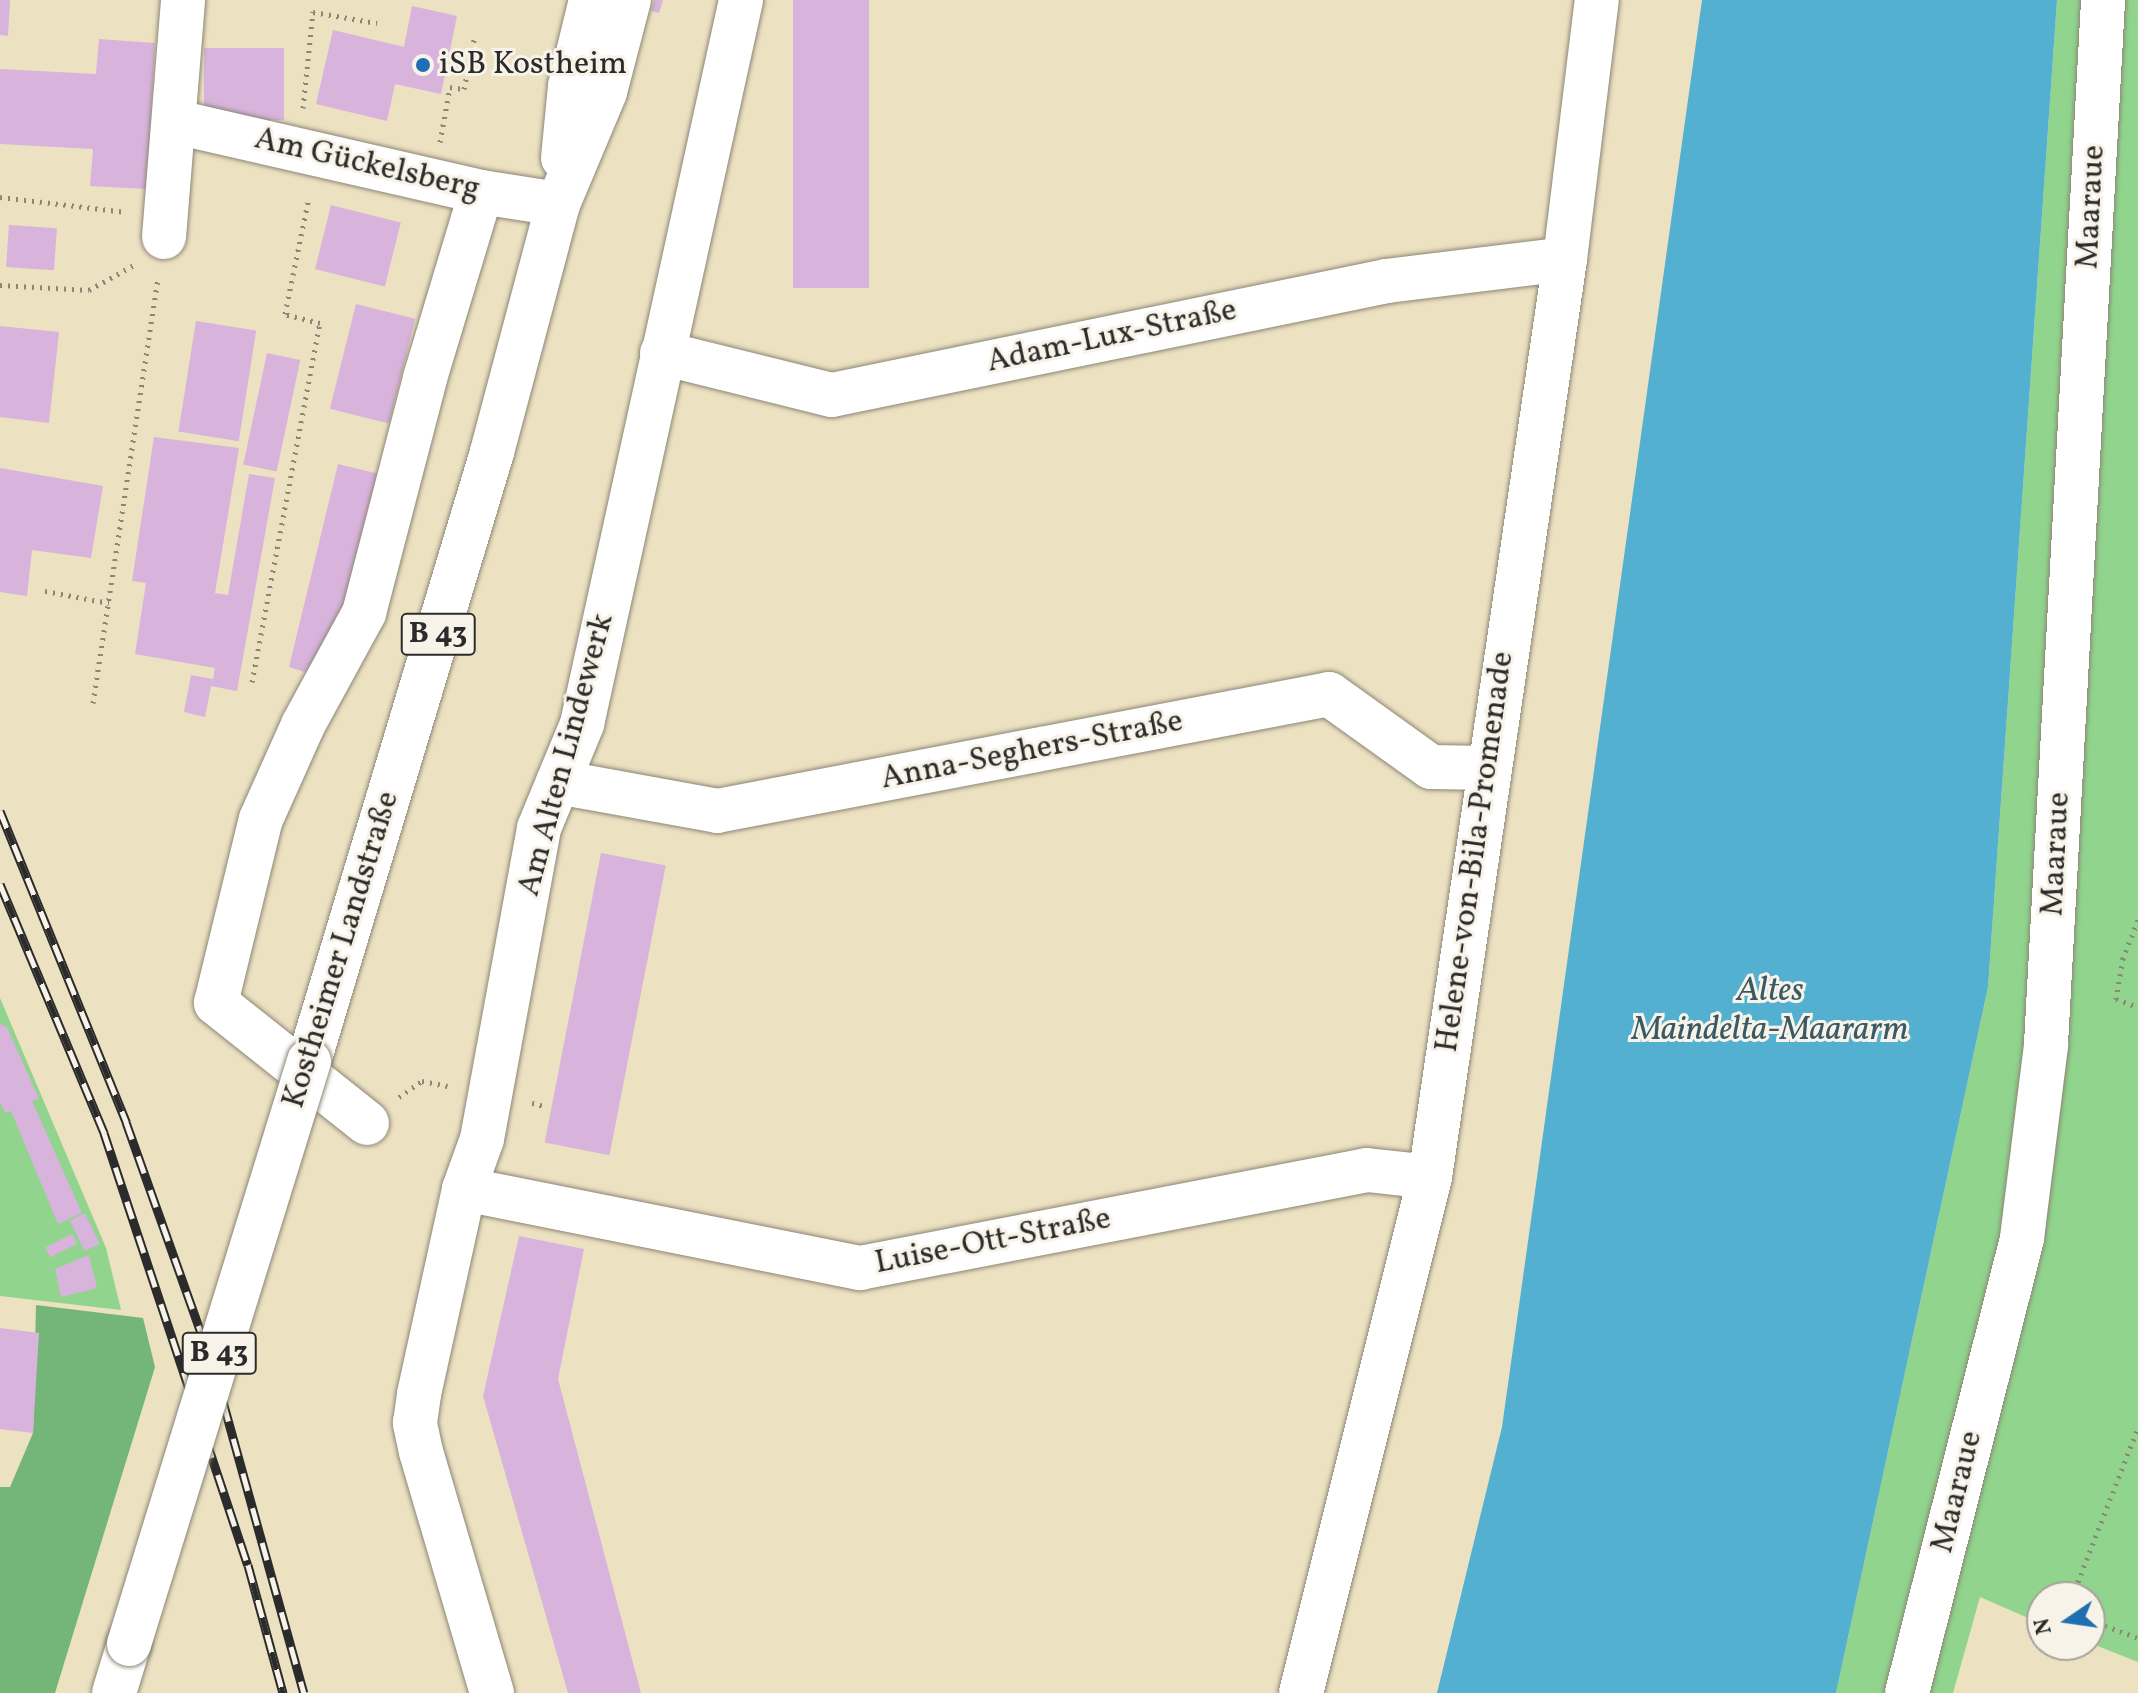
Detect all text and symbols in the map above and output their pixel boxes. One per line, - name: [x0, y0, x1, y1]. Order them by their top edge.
- place label: iSB Kostheim: [439, 46, 627, 84]
- marker: iSB Kostheim: [414, 56, 432, 74]
- street label: Am Gückelsberg: [251, 120, 483, 210]
- street label: Maaraue: [2070, 144, 2114, 270]
- street label: Adam-Lux-Straße: [984, 292, 1240, 382]
- road number: B 43: [400, 608, 476, 660]
- street label: Am Alten Lindewerk: [511, 610, 623, 900]
- street label: Helene-von-Bila-Promenade: [1429, 649, 1523, 1055]
- street label: Anna-Seghers-Straße: [878, 703, 1186, 799]
- street label: Kostheimer Landstraße: [276, 787, 408, 1113]
- street label: Maaraue: [2035, 791, 2079, 917]
- water label: Altes Maindelta-Maararm: [1632, 971, 1908, 1050]
- street label: Luise-Ott-Straße: [872, 1200, 1114, 1284]
- road number: B 43: [181, 1327, 257, 1379]
- street label: Maaraue: [1924, 1427, 1992, 1557]
- north arrow: [2026, 1581, 2106, 1661]
- text: N: [2027, 1615, 2061, 1637]

